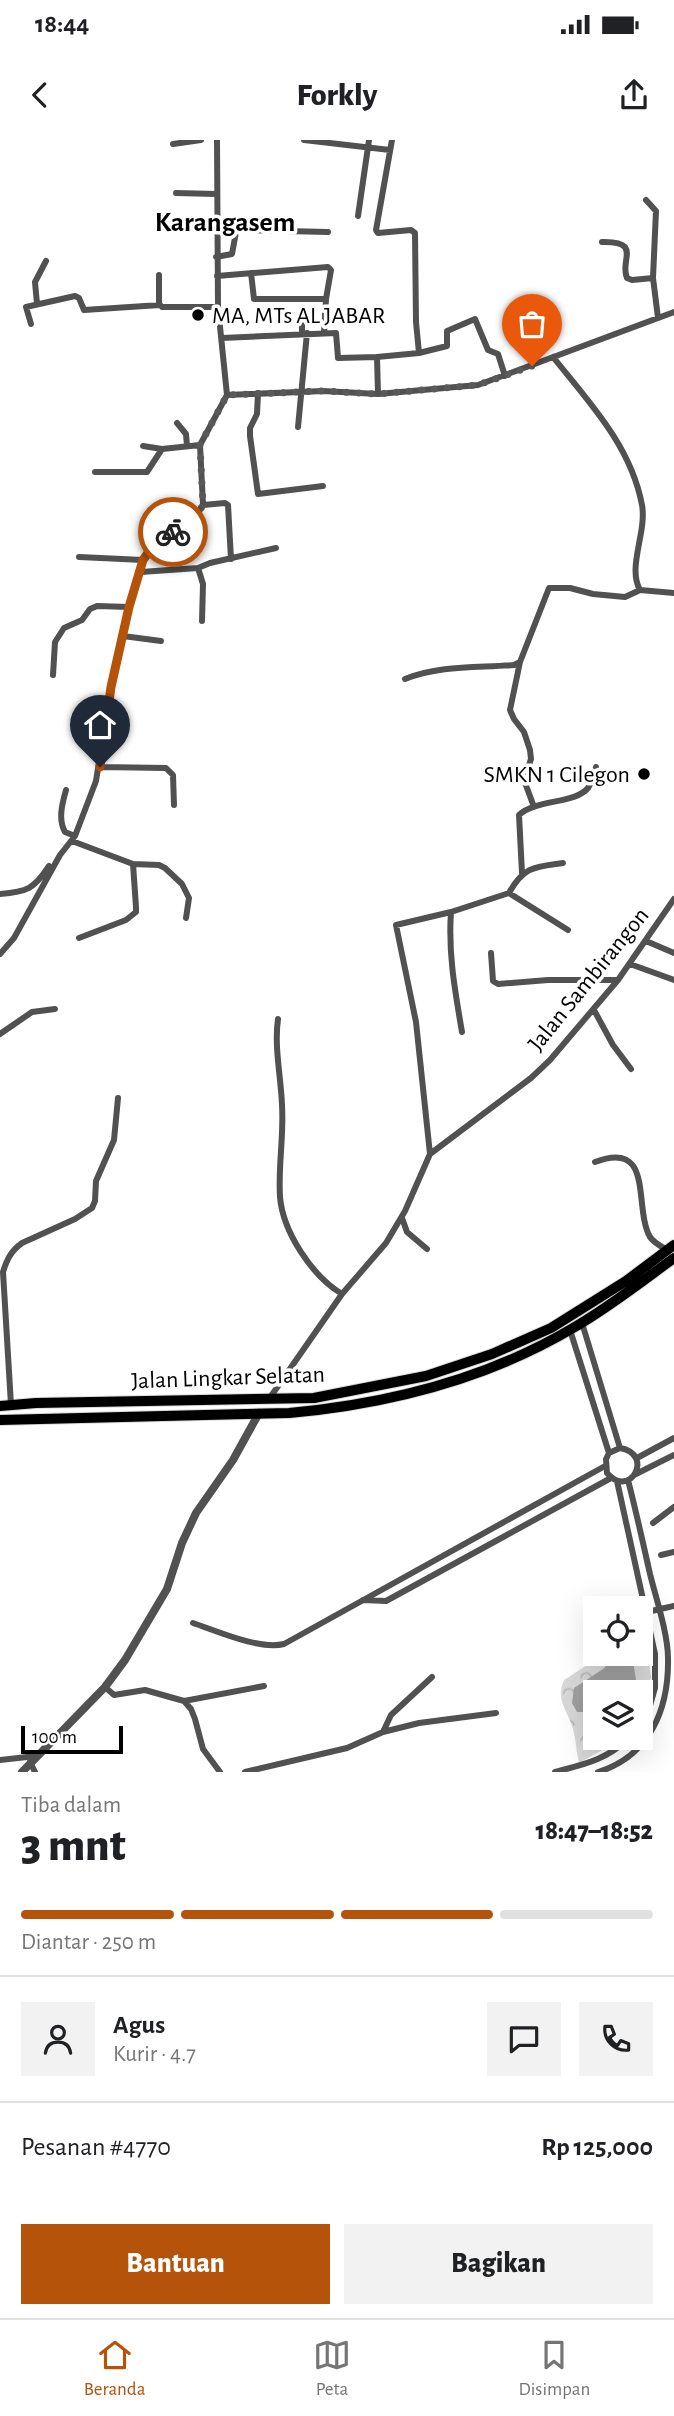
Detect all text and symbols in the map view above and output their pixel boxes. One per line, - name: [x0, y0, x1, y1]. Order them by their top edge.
- text: 18:44: [35, 11, 89, 37]
- icon: back: [21, 76, 59, 114]
- icon: share: [615, 76, 653, 114]
- text: Forkly: [297, 79, 377, 111]
- district label: Karangasem: [155, 209, 295, 237]
- pin: [502, 294, 562, 366]
- place label: MA, MTs AL JABAR: [212, 304, 385, 328]
- icon: bag: [513, 305, 551, 343]
- marker: MA, MTs AL JABAR: [190, 307, 206, 323]
- courier: [138, 497, 208, 567]
- icon: bike: [154, 513, 192, 551]
- pin: [70, 695, 130, 767]
- icon: home: [81, 706, 119, 744]
- place label: SMKN 1 Cilegon: [483, 763, 630, 787]
- marker: SMKN 1 Cilegon: [636, 766, 652, 782]
- street label: Jalan Sambirangon: [524, 903, 654, 1056]
- street label: Jalan Lingkar Selatan: [131, 1363, 325, 1393]
- map controls: [583, 1596, 653, 1750]
- button: locate: [583, 1596, 653, 1666]
- button: layers: [583, 1680, 653, 1750]
- scale bar: [21, 1723, 122, 1755]
- text: 100 m: [32, 1728, 77, 1747]
- text: Tiba dalam: [21, 1794, 121, 1817]
- text: 18:47–18:52: [535, 1818, 653, 1844]
- text: 3 mnt: [21, 1823, 126, 1869]
- text: Diantar · 250 m: [21, 1931, 156, 1954]
- button: person: [21, 2002, 95, 2076]
- button: chat: [487, 2002, 561, 2076]
- button: phone: [579, 2002, 653, 2076]
- text: Agus: [113, 2012, 165, 2038]
- text: Kurir · 4.7: [113, 2043, 196, 2066]
- text: Pesanan #4770: [21, 2134, 171, 2160]
- text: Rp 125,000: [541, 2134, 653, 2160]
- button: Bantuan: [21, 2224, 330, 2304]
- button: Bagikan: [344, 2224, 653, 2304]
- tab: Beranda: [84, 2336, 145, 2401]
- tab: Peta: [313, 2336, 351, 2401]
- tab: Disimpan: [518, 2336, 590, 2401]

